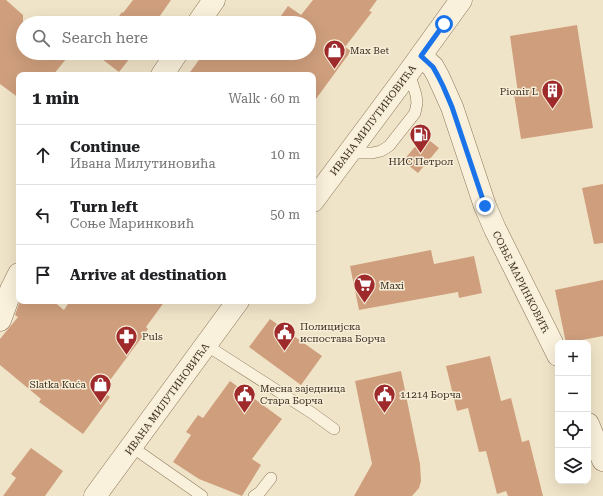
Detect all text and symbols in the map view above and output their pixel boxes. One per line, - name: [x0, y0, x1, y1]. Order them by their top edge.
- route start: [435, 15, 453, 33]
- search box: [16, 16, 316, 60]
- icon: search: [30, 27, 52, 49]
- text: Search here: [62, 29, 148, 47]
- shop icon: Max Bet: [322, 37, 348, 70]
- place label: Max Bet: [350, 45, 390, 56]
- street label: ИВАНА МИЛУТИНОВИЋА: [328, 63, 418, 177]
- building icon: Pionir L: [540, 78, 566, 111]
- place label: Pionir L: [500, 86, 538, 97]
- text: 1 min: [32, 88, 79, 108]
- text: Walk · 60 m: [228, 91, 300, 106]
- fuel station icon: НИС Петрол: [408, 122, 434, 155]
- text: Continue: [70, 138, 140, 156]
- icon: ahead: [32, 144, 54, 166]
- text: 10 m: [270, 147, 300, 162]
- text: Ивана Милутиновића: [70, 156, 216, 171]
- place label: НИС Петрол: [389, 156, 453, 167]
- route end: [476, 197, 494, 215]
- text: Turn left: [70, 198, 138, 216]
- icon: left: [32, 204, 54, 226]
- text: 50 m: [270, 207, 300, 222]
- text: Соње Маринковић: [70, 216, 194, 231]
- street label: СОЊЕ МАРИНКОВИЋ: [490, 229, 552, 335]
- icon: arrive: [32, 264, 54, 286]
- text: Arrive at destination: [70, 266, 226, 284]
- supermarket icon: Maxi: [351, 272, 377, 305]
- place label: Maxi: [380, 280, 404, 291]
- public building icon: Полицијска испостава Борча: [272, 319, 298, 352]
- place label: Полицијска испостава Борча: [300, 321, 386, 344]
- pharmacy icon: Puls: [113, 323, 139, 356]
- place label: Puls: [142, 331, 163, 342]
- map controls: [555, 340, 591, 484]
- button: +: [555, 340, 591, 376]
- street label: ИВАНА МИЛУТИНОВИЋА: [123, 341, 211, 457]
- shop icon: Slatka Kuća: [88, 371, 114, 404]
- button: −: [555, 376, 591, 412]
- place label: Slatka Kuća: [29, 379, 87, 390]
- public building icon: Месна заједница Стара Борча: [232, 381, 258, 414]
- public building icon: 11214 Борча: [371, 381, 397, 414]
- place label: Месна заједница Стара Борча: [260, 383, 346, 406]
- place label: 11214 Борча: [400, 389, 462, 400]
- button: locate: [555, 412, 591, 448]
- button: layers: [555, 448, 591, 484]

